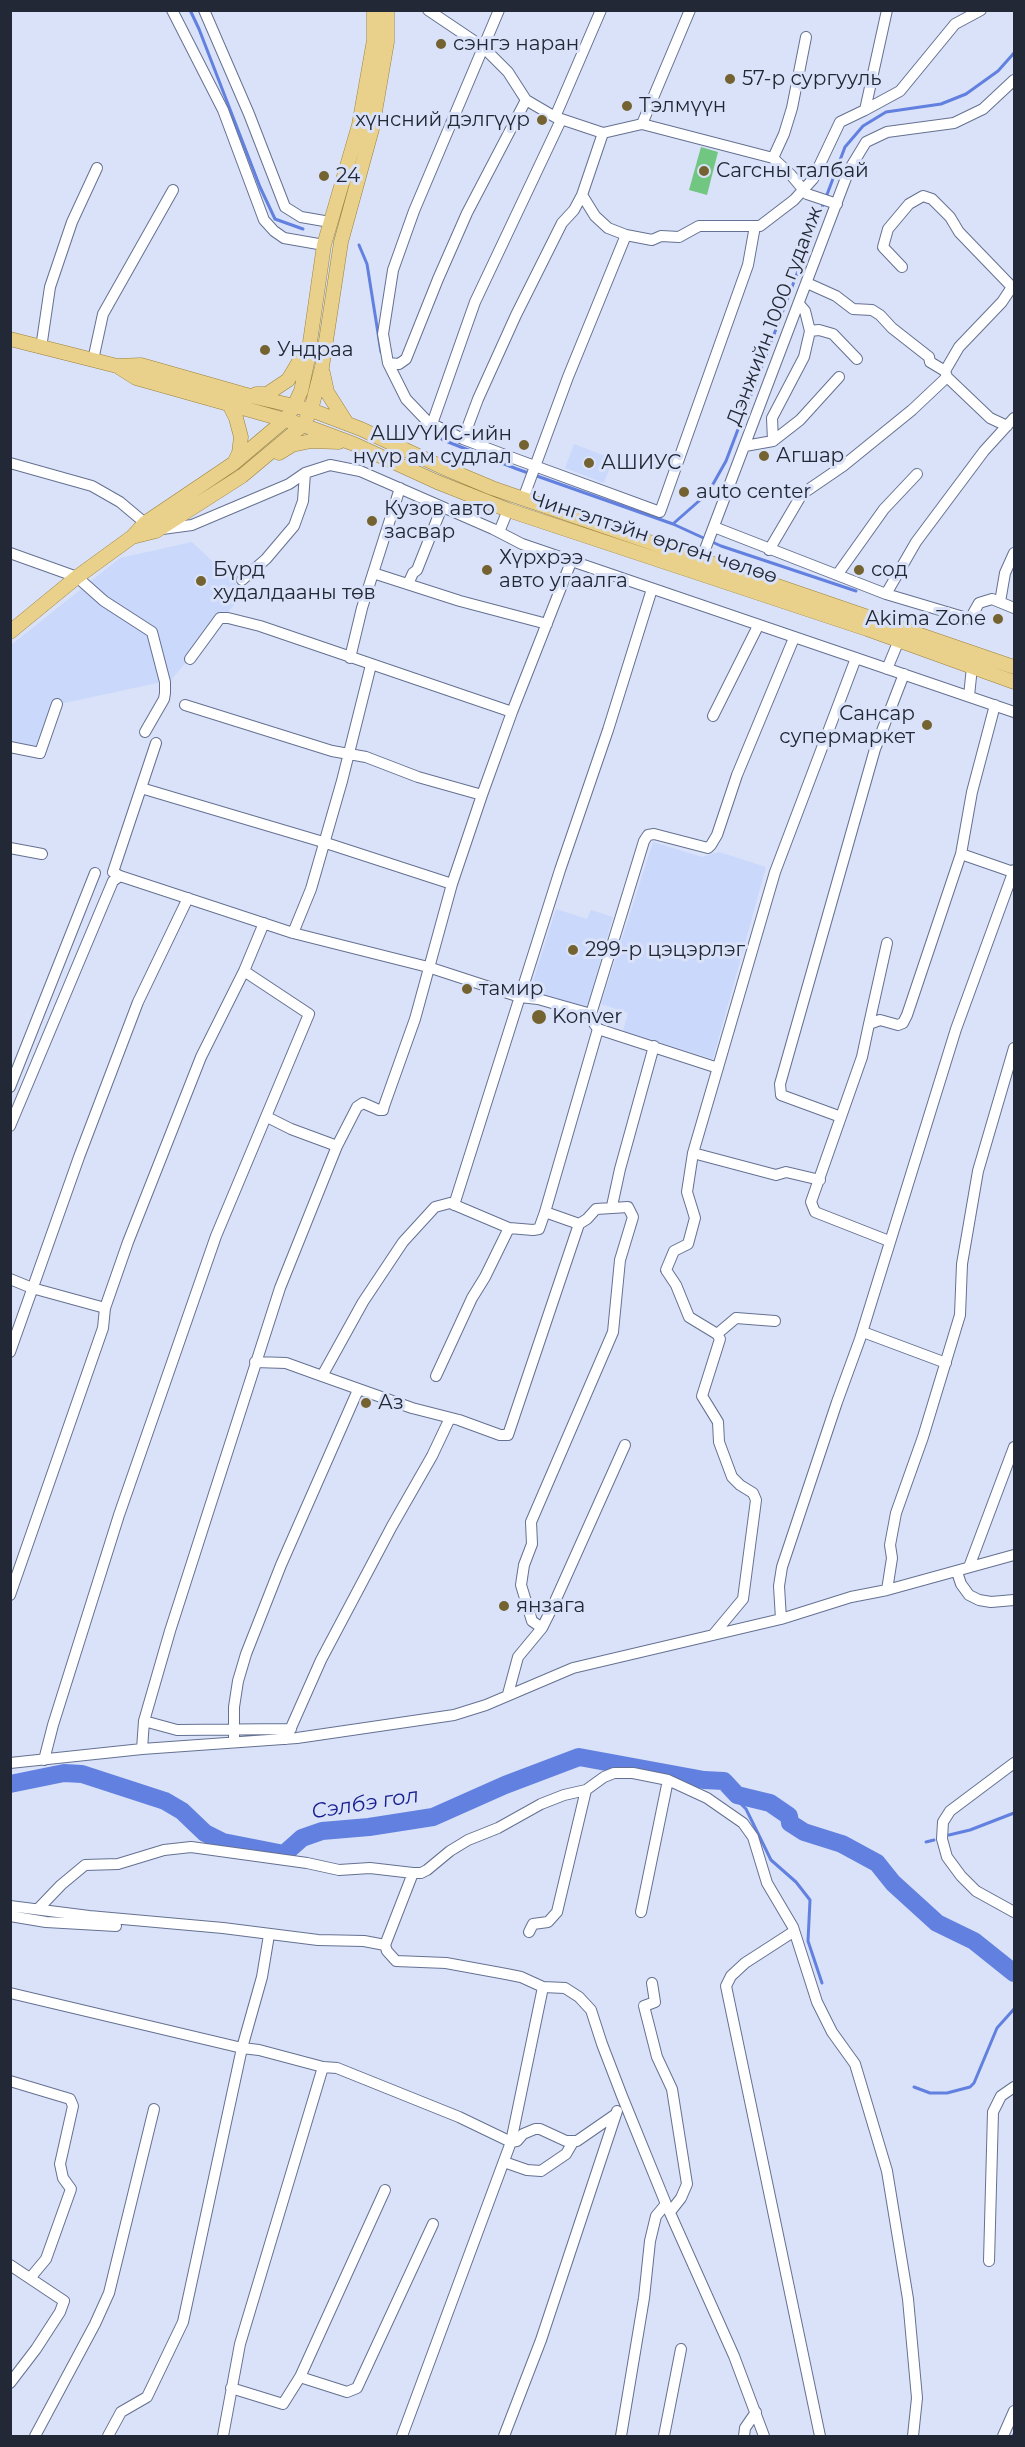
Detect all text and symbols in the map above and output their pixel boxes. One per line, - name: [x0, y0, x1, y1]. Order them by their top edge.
- place label: сэнгэ наран: [453, 32, 579, 56]
- marker: сэнгэ наран: [434, 37, 448, 51]
- place label: 57-р сургууль: [742, 67, 882, 91]
- marker: 57-р сургууль: [723, 72, 737, 86]
- place label: Тэлмүүн: [639, 94, 726, 118]
- marker: Тэлмүүн: [620, 99, 634, 113]
- place label: хүнсний дэлгүүр: [355, 108, 530, 132]
- marker: хүнсний дэлгүүр: [535, 113, 549, 127]
- place label: Сагсны талбай: [716, 159, 869, 183]
- place label: 24: [336, 164, 360, 188]
- marker: Сагсны талбай: [697, 164, 711, 178]
- marker: 24: [317, 169, 331, 183]
- street label: Дэнжийн 1000 гудамж: [722, 203, 828, 429]
- place label: Ундраа: [277, 338, 353, 362]
- marker: Ундраа: [258, 343, 272, 357]
- place label: АШУҮИС-ийн нүүр ам судлал: [353, 422, 512, 469]
- marker: АШУҮИС-ийн нүүр ам судлал: [517, 438, 531, 452]
- place label: Агшар: [776, 444, 844, 468]
- marker: Агшар: [757, 449, 771, 463]
- place label: АШИУС: [601, 451, 681, 475]
- marker: АШИУС: [582, 456, 596, 470]
- place label: auto center: [696, 480, 811, 504]
- marker: auto center: [677, 485, 691, 499]
- street label: Чингэлтэйн өргөн чөлөө: [528, 487, 780, 589]
- place label: Кузов авто засвар: [384, 497, 495, 544]
- marker: Кузов авто засвар: [365, 514, 379, 528]
- place label: Хүрхрээ авто угаалга: [499, 546, 628, 593]
- place label: Бүрд худалдааны төв: [213, 558, 376, 605]
- place label: сод: [871, 558, 908, 582]
- marker: Хүрхрээ авто угаалга: [480, 563, 494, 577]
- marker: сод: [852, 563, 866, 577]
- marker: Бүрд худалдааны төв: [194, 574, 208, 588]
- place label: Akima Zone: [865, 607, 986, 631]
- marker: Akima Zone: [991, 612, 1005, 626]
- place label: Сансар супермаркет: [779, 702, 915, 749]
- marker: Сансар супермаркет: [920, 718, 934, 732]
- place label: 299-р цэцэрлэг: [585, 938, 745, 962]
- marker: 299-р цэцэрлэг: [566, 943, 580, 957]
- place label: тамир: [479, 977, 543, 1001]
- marker: тамир: [460, 982, 474, 996]
- place label: Konver: [552, 1005, 622, 1029]
- marker: Konver: [530, 1008, 548, 1026]
- place label: Аз: [378, 1391, 404, 1415]
- marker: Аз: [359, 1396, 373, 1410]
- place label: янзага: [516, 1594, 585, 1618]
- marker: янзага: [497, 1599, 511, 1613]
- water label: Сэлбэ гол: [310, 1783, 420, 1825]

